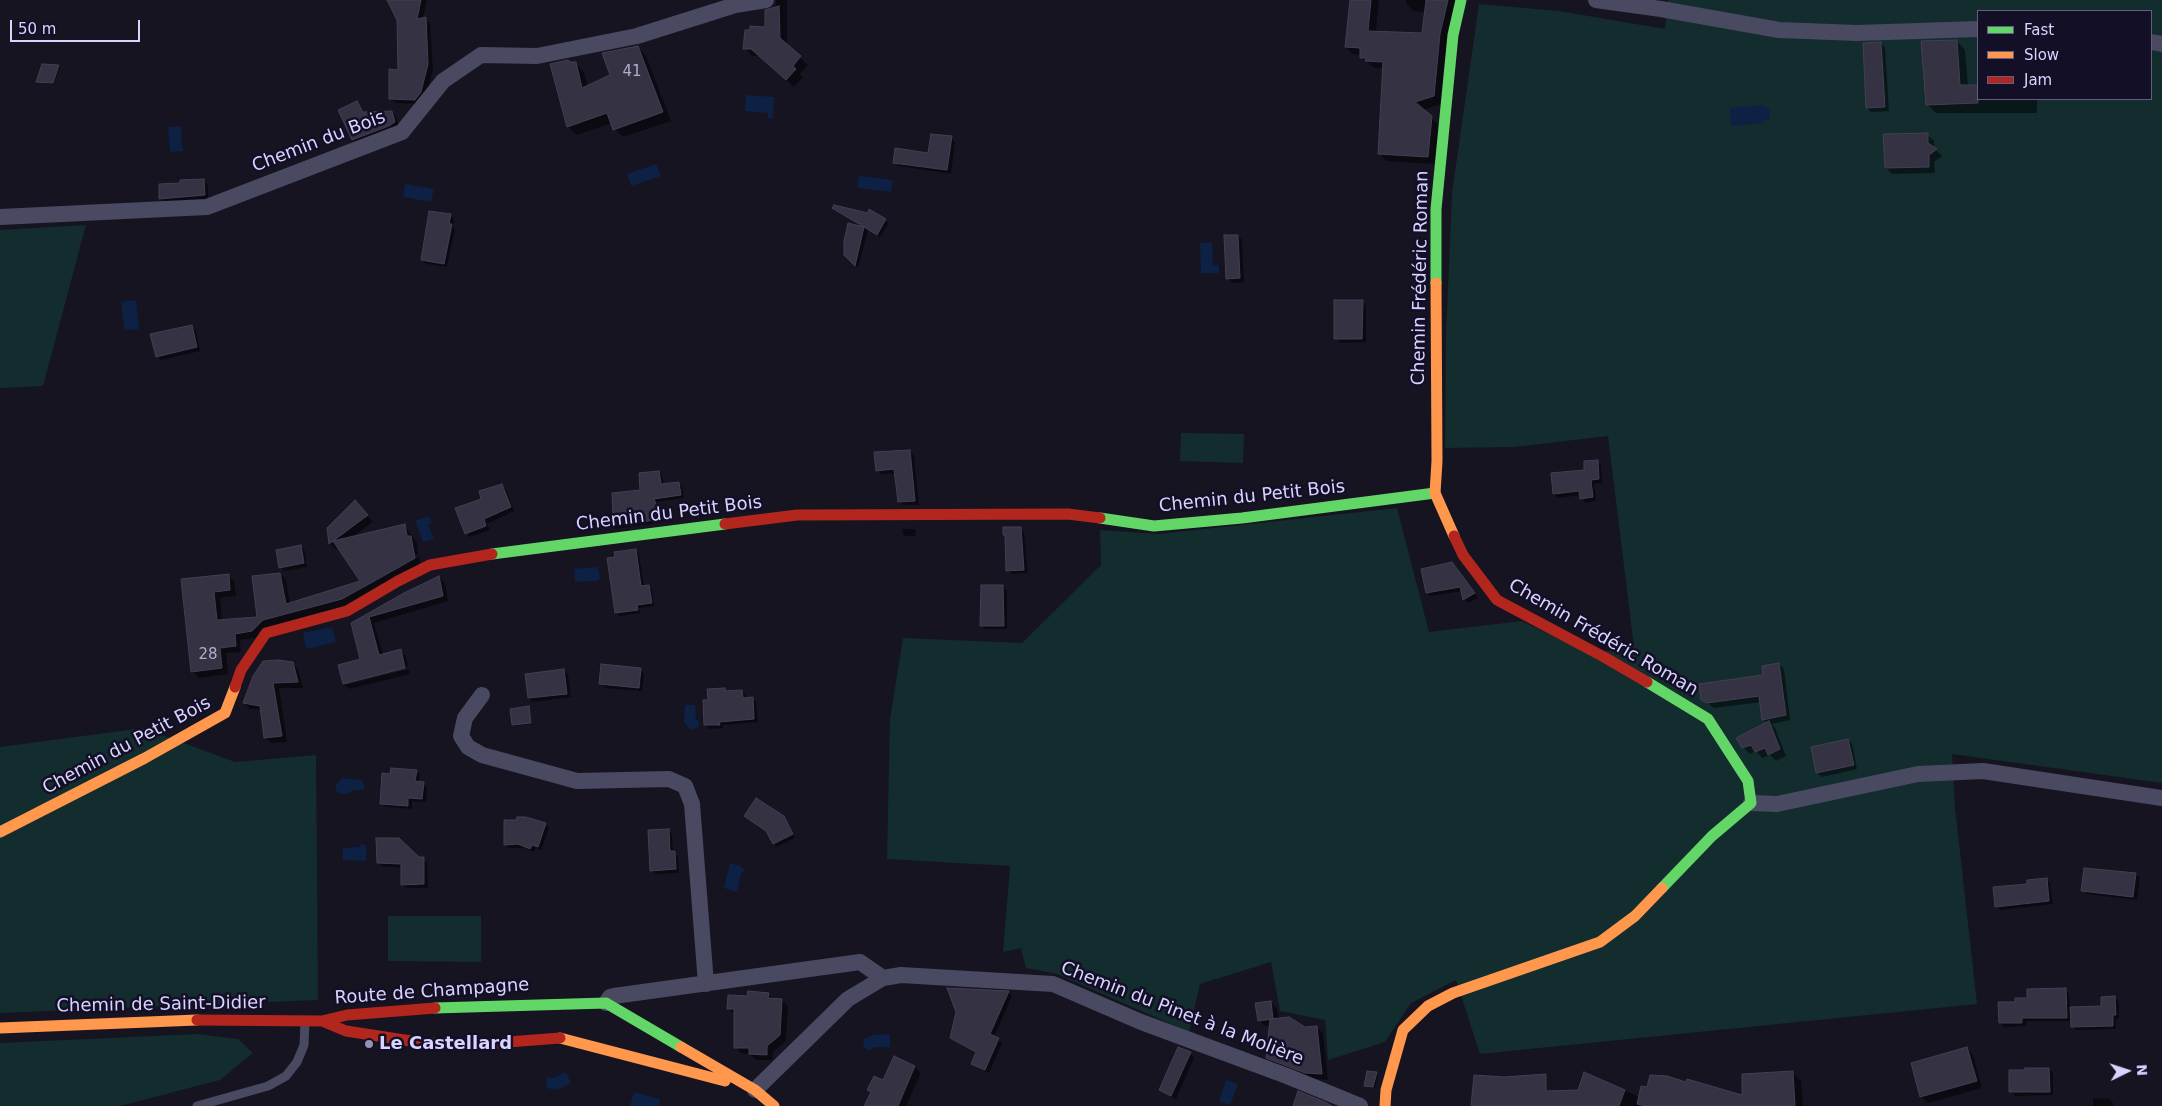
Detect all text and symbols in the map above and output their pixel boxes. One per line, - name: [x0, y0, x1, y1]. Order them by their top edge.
- scale bar: [12, 10, 142, 42]
- legend: [1977, 10, 2152, 100]
- text: 50 m: [18, 20, 56, 38]
- text: Fast: [2024, 21, 2054, 39]
- text: Slow: [2024, 46, 2059, 64]
- house number: 41: [622, 63, 642, 81]
- text: Jam: [2024, 71, 2052, 89]
- street label: Chemin du Bois: [249, 107, 389, 177]
- street label: Chemin Frédéric Roman: [1408, 170, 1434, 386]
- street label: Chemin du Petit Bois: [1158, 476, 1346, 518]
- street label: Chemin du Petit Bois: [575, 492, 763, 536]
- street label: Chemin Frédéric Roman: [1504, 575, 1702, 701]
- house number: 28: [198, 646, 218, 664]
- street label: Chemin du Petit Bois: [39, 693, 215, 799]
- street label: Chemin du Pinet à la Molière: [1058, 958, 1306, 1070]
- street label: Route de Champagne: [334, 974, 530, 1010]
- street label: Chemin de Saint-Didier: [56, 992, 266, 1018]
- place label: Le Castellard: [379, 1033, 512, 1055]
- marker: Le Castellard: [363, 1038, 375, 1050]
- north arrow: [2102, 1046, 2152, 1096]
- text: N: [2134, 1064, 2150, 1076]

